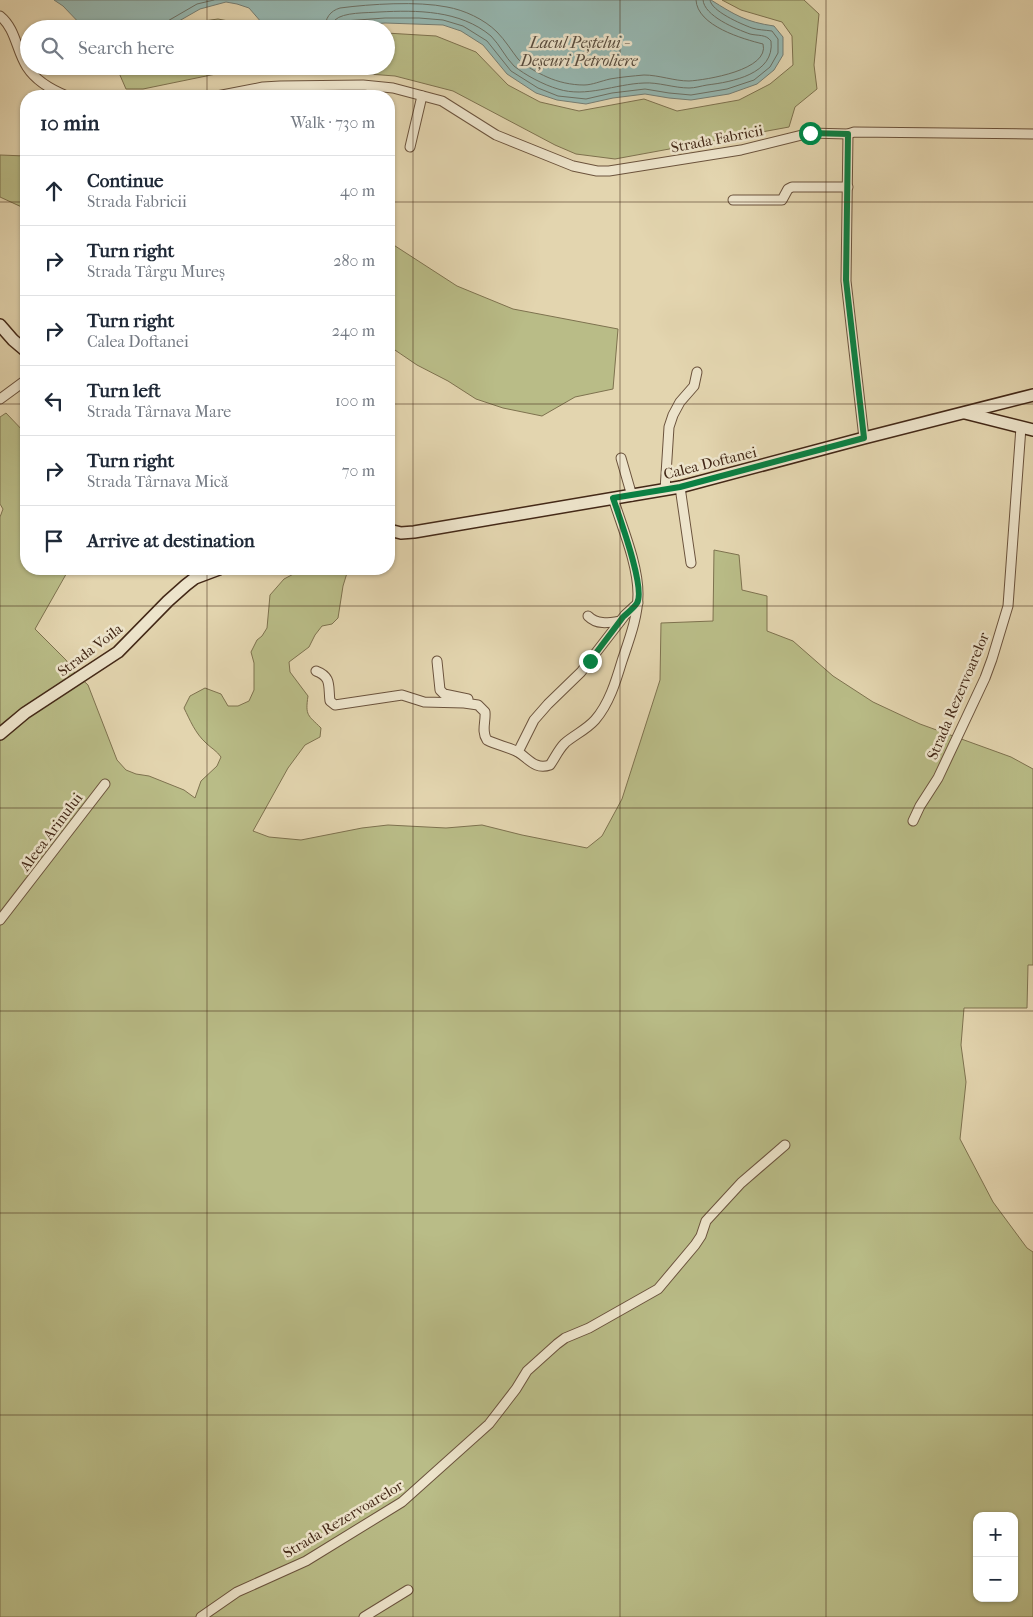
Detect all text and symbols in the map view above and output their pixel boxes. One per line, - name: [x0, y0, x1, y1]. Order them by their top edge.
- search box: [20, 20, 395, 75]
- water label: Lacul Peștelui - Deșeuri Petroliere: [519, 33, 638, 71]
- icon: search: [38, 34, 66, 62]
- text: Search here: [78, 37, 174, 59]
- text: 10 min: [40, 111, 99, 135]
- text: Walk · 730 m: [290, 113, 375, 132]
- street label: Strada Fabricii: [669, 121, 765, 157]
- route start: [799, 122, 822, 145]
- text: Continue: [87, 170, 163, 192]
- icon: ahead: [40, 177, 68, 205]
- text: 40 m: [340, 181, 375, 200]
- text: Strada Fabricii: [87, 192, 187, 211]
- text: Turn right: [87, 240, 174, 262]
- icon: right: [40, 247, 68, 275]
- text: 280 m: [333, 251, 375, 270]
- text: Strada Târgu Mureș: [87, 262, 225, 281]
- text: Turn right: [87, 310, 174, 332]
- icon: right: [40, 317, 68, 345]
- text: 240 m: [332, 321, 375, 340]
- text: Calea Doftanei: [87, 332, 189, 351]
- text: Turn left: [87, 380, 161, 402]
- icon: left: [40, 387, 68, 415]
- text: 100 m: [335, 391, 375, 410]
- text: Strada Târnava Mare: [87, 402, 231, 421]
- street label: Calea Doftanei: [662, 443, 759, 483]
- text: Turn right: [87, 450, 174, 472]
- icon: right: [40, 457, 68, 485]
- text: 70 m: [342, 461, 375, 480]
- text: Strada Târnava Mică: [87, 472, 228, 491]
- icon: arrive: [40, 527, 68, 555]
- text: Arrive at destination: [87, 530, 255, 552]
- street label: Strada Voila: [54, 619, 127, 680]
- street label: Strada Rezervoarelor: [923, 629, 993, 762]
- route end: [579, 650, 602, 673]
- street label: Aleea Arinului: [15, 789, 87, 875]
- street label: Strada Rezervoarelor: [280, 1476, 407, 1562]
- map controls: [973, 1512, 1018, 1602]
- button: +: [973, 1512, 1018, 1557]
- button: −: [973, 1557, 1018, 1602]

